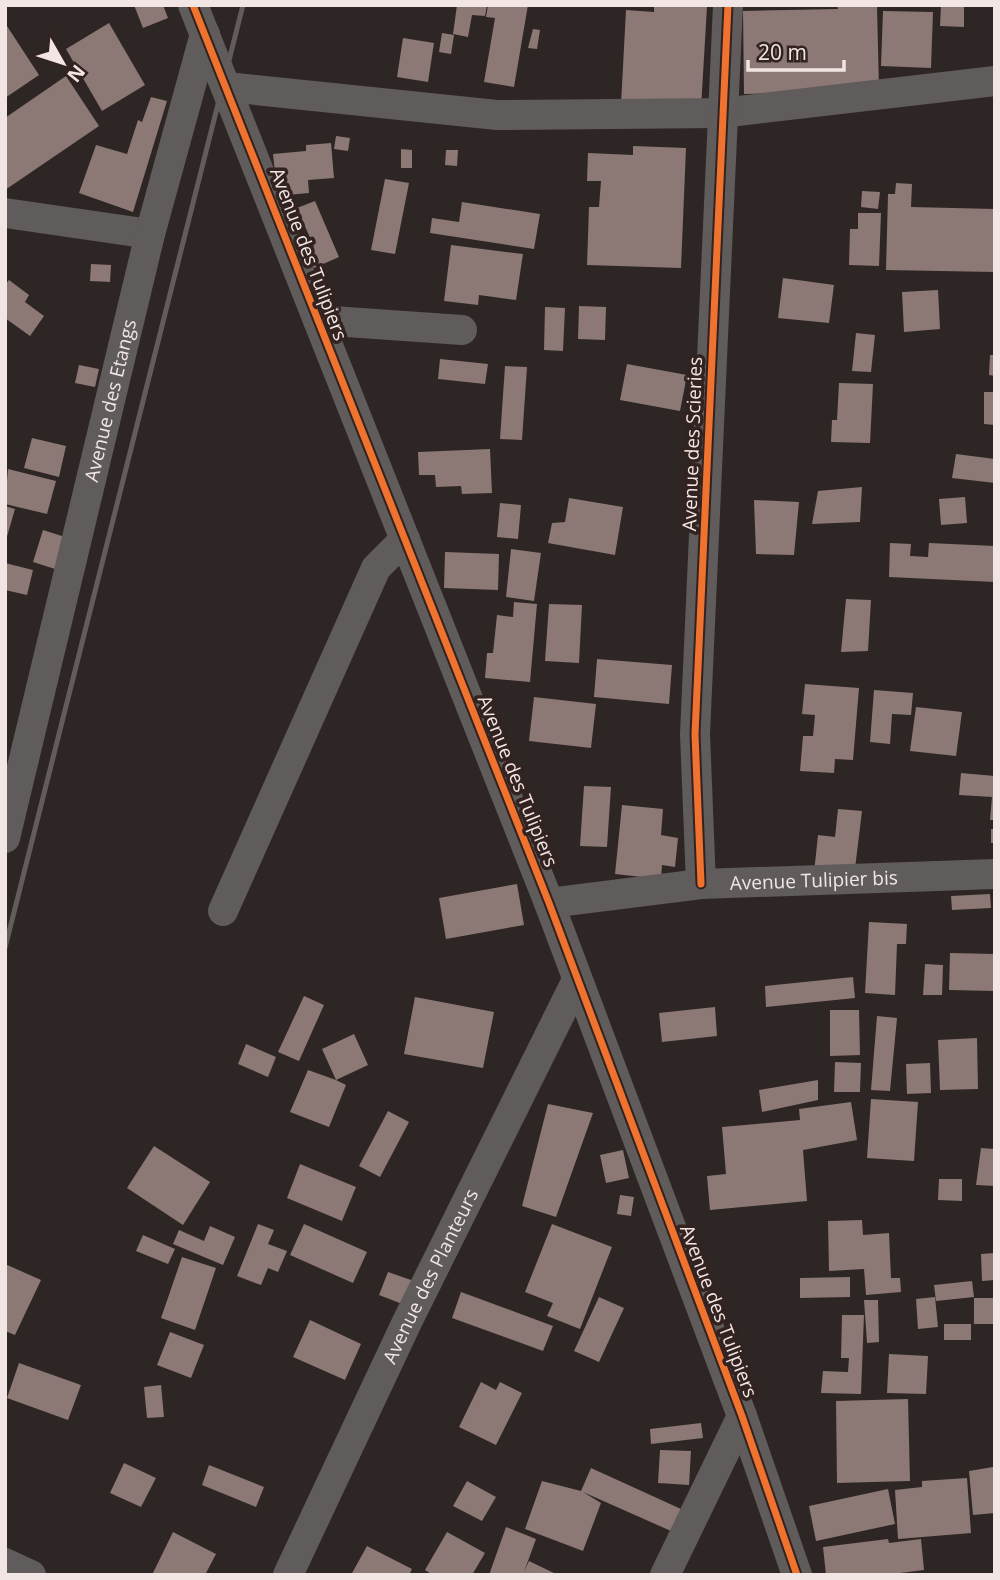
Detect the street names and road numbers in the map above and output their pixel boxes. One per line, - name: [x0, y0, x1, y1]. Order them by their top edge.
- street label: Avenue des Tulipiers: [264, 164, 354, 344]
- street label: Avenue des Etangs: [78, 317, 142, 484]
- street label: Avenue des Scieries: [676, 356, 708, 532]
- street label: Avenue des Tulipiers: [472, 691, 564, 871]
- street label: Avenue Tulipier bis: [729, 864, 898, 896]
- street label: Avenue des Planteurs: [376, 1184, 484, 1368]
- street label: Avenue des Tulipiers: [674, 1221, 764, 1401]

